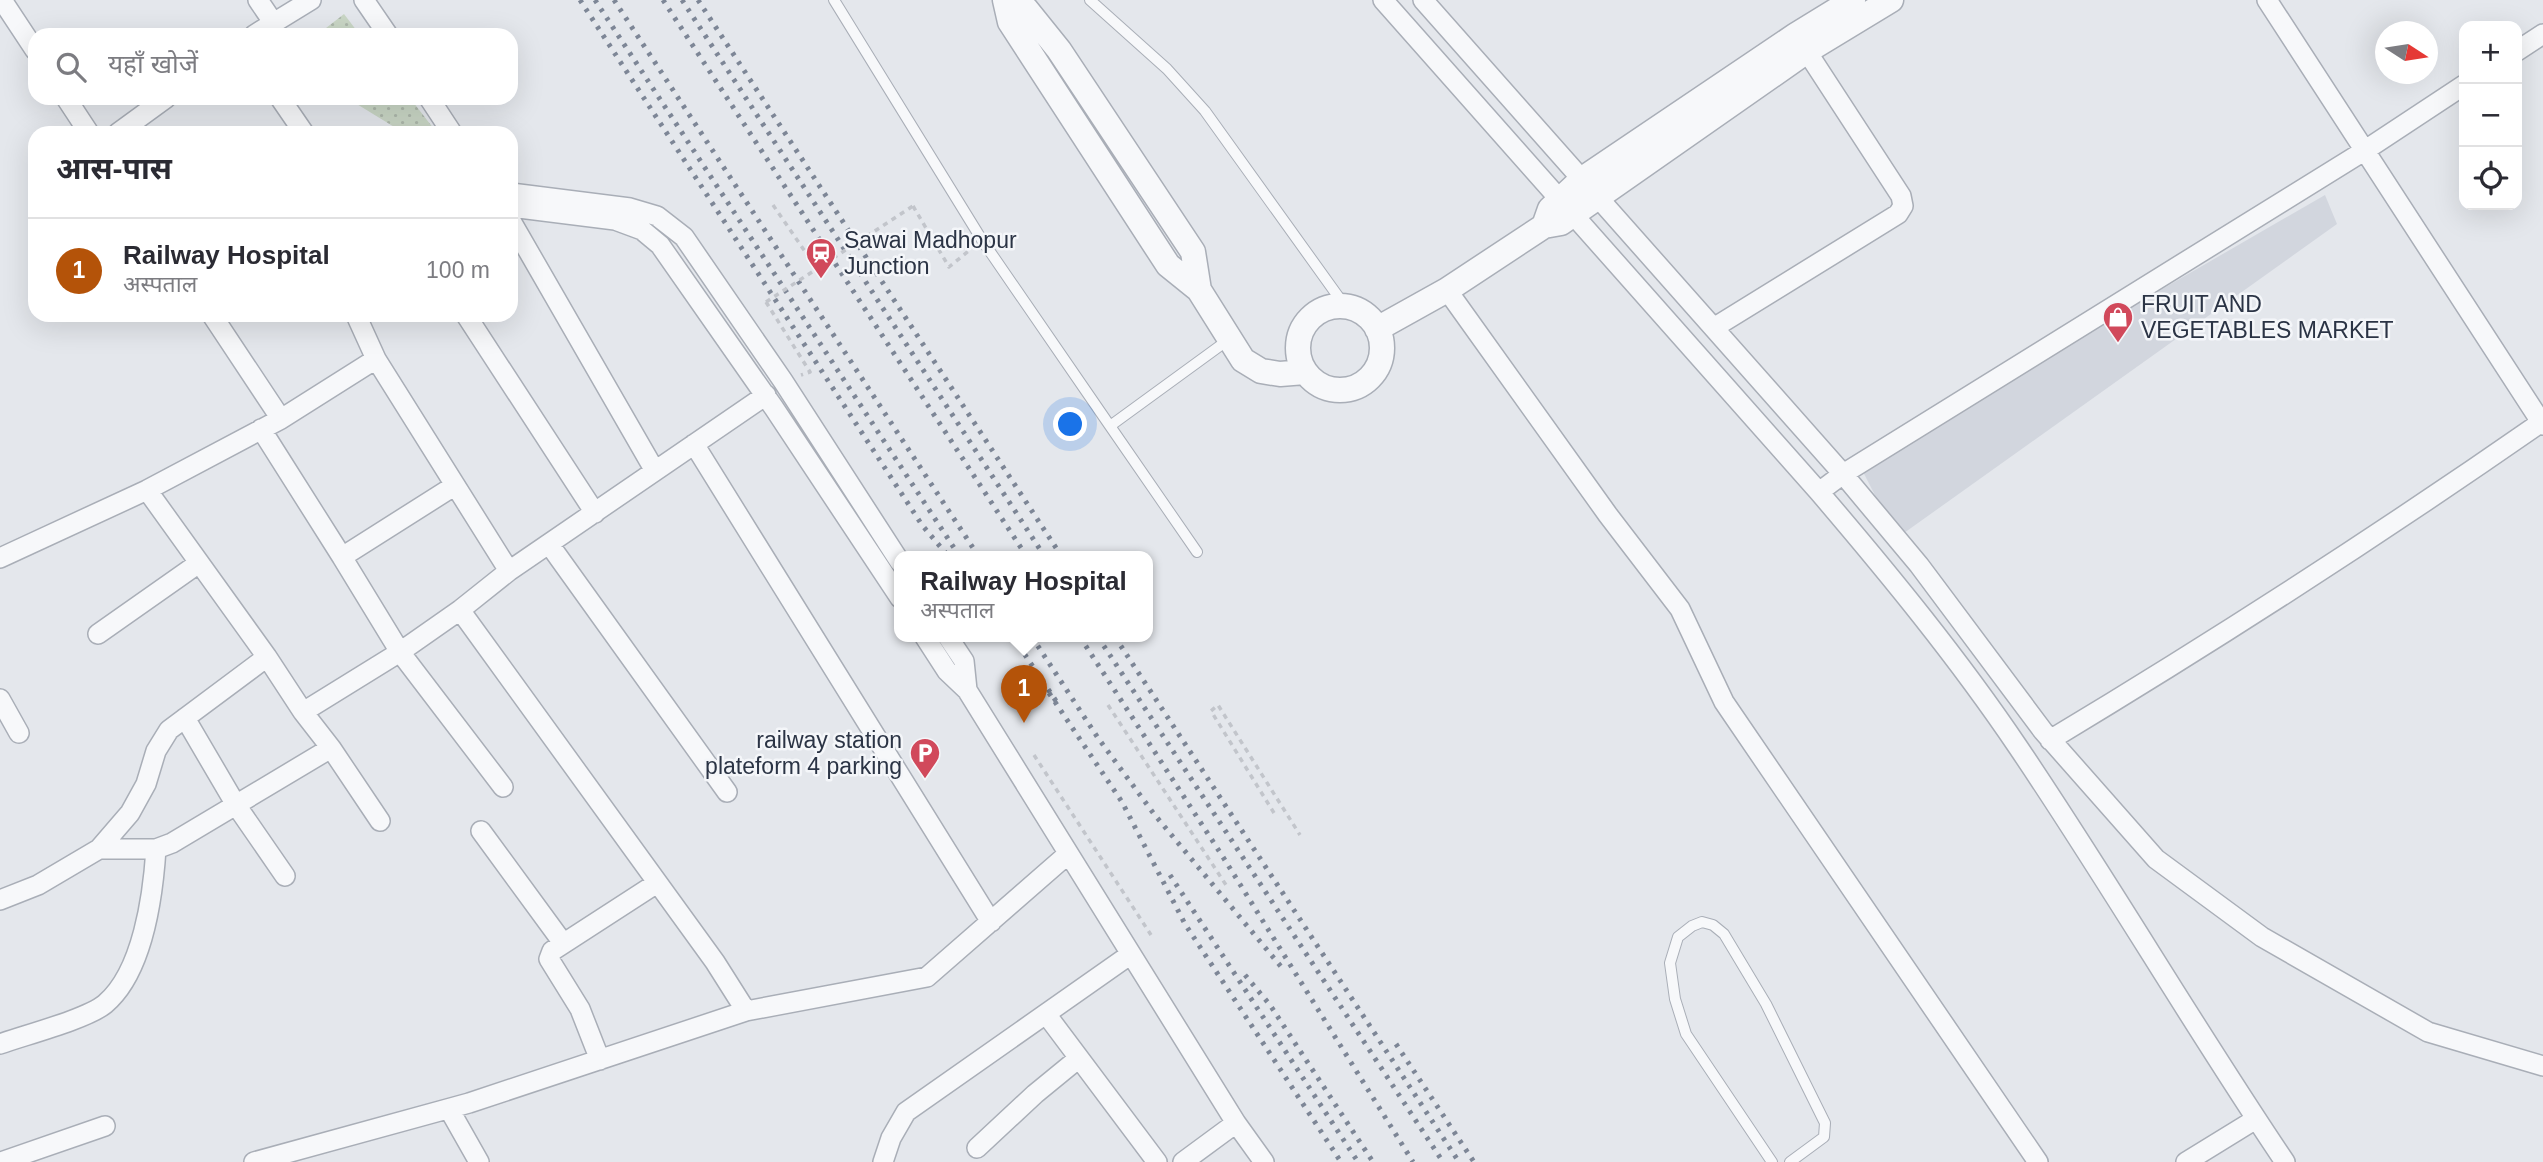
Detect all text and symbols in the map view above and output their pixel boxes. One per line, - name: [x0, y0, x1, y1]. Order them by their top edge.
- north arrow: [2375, 21, 2438, 84]
- map controls: [2459, 21, 2522, 210]
- button: +: [2459, 21, 2522, 84]
- search box: [28, 28, 518, 105]
- icon: search: [52, 48, 90, 86]
- text: यहाँ खोजें: [108, 49, 198, 79]
- button: −: [2459, 84, 2522, 147]
- button: locate: [2459, 147, 2522, 210]
- text: आस-पास: [56, 152, 172, 185]
- place label: Sawai Madhopur Junction: [844, 227, 1017, 279]
- station icon: Sawai Madhopur Junction: [804, 236, 838, 280]
- text: Railway Hospital: [123, 240, 330, 270]
- text: 1: [73, 257, 85, 283]
- text: 100 m: [426, 257, 490, 283]
- text: अस्पताल: [123, 271, 197, 297]
- place label: FRUIT AND VEGETABLES MARKET: [2141, 291, 2394, 343]
- shop icon: FRUIT AND VEGETABLES MARKET: [2101, 300, 2135, 344]
- your location: [1053, 407, 1087, 441]
- popup: [894, 551, 1153, 642]
- text: Railway Hospital: [920, 566, 1127, 596]
- text: अस्पताल: [920, 597, 994, 623]
- pin: 1: [1001, 665, 1047, 723]
- place label: railway station plateform 4 parking: [705, 727, 902, 779]
- parking icon: railway station plateform 4 parking: [908, 736, 942, 780]

